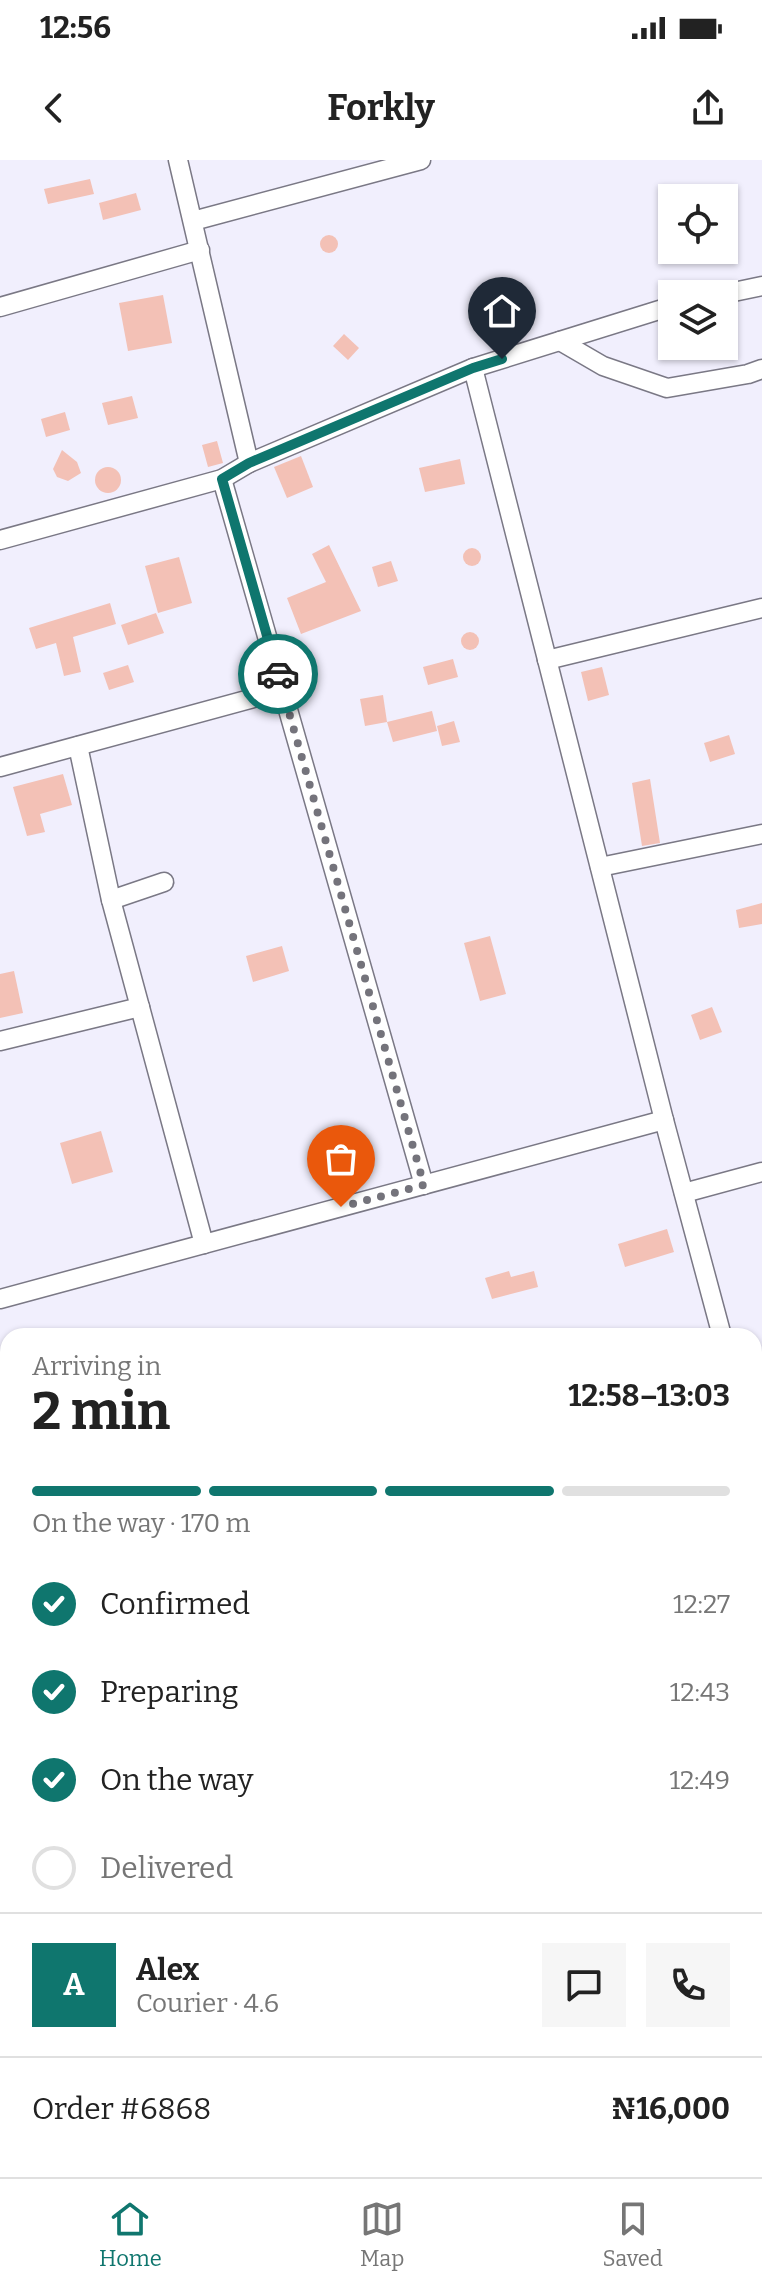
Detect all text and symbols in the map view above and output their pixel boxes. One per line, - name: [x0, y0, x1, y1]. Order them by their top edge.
- text: 12:56: [40, 10, 111, 46]
- icon: back: [32, 86, 76, 130]
- text: Forkly: [327, 86, 435, 130]
- icon: share: [686, 86, 730, 130]
- map controls: [658, 184, 738, 360]
- button: locate: [658, 184, 738, 264]
- pin: [468, 277, 536, 359]
- button: layers: [658, 280, 738, 360]
- icon: home: [480, 289, 524, 333]
- courier: [238, 634, 318, 714]
- icon: car: [256, 652, 300, 696]
- pin: [307, 1125, 375, 1207]
- icon: bag: [319, 1137, 363, 1181]
- text: Arriving in: [32, 1351, 161, 1382]
- text: 12:58–13:03: [568, 1378, 730, 1414]
- text: 2 min: [32, 1380, 170, 1443]
- text: On the way · 170 m: [32, 1508, 250, 1539]
- icon: check: [32, 1582, 76, 1626]
- text: Confirmed: [100, 1586, 250, 1622]
- text: 12:27: [673, 1589, 730, 1620]
- icon: check: [32, 1670, 76, 1714]
- text: Preparing: [100, 1674, 238, 1710]
- text: 12:43: [670, 1677, 730, 1708]
- icon: check: [32, 1758, 76, 1802]
- text: On the way: [100, 1762, 253, 1798]
- text: 12:49: [669, 1765, 730, 1796]
- text: Delivered: [100, 1850, 233, 1886]
- button: chat: [542, 1943, 626, 2027]
- button: phone: [646, 1943, 730, 2027]
- text: Alex: [136, 1952, 199, 1988]
- text: A: [63, 1967, 85, 2003]
- text: Courier · 4.6: [136, 1988, 279, 2019]
- text: Order #6868: [32, 2091, 211, 2127]
- text: ₦16,000: [611, 2091, 730, 2127]
- tab: Home: [99, 2197, 162, 2272]
- tab: Map: [360, 2197, 404, 2272]
- tab: Saved: [602, 2197, 663, 2272]

